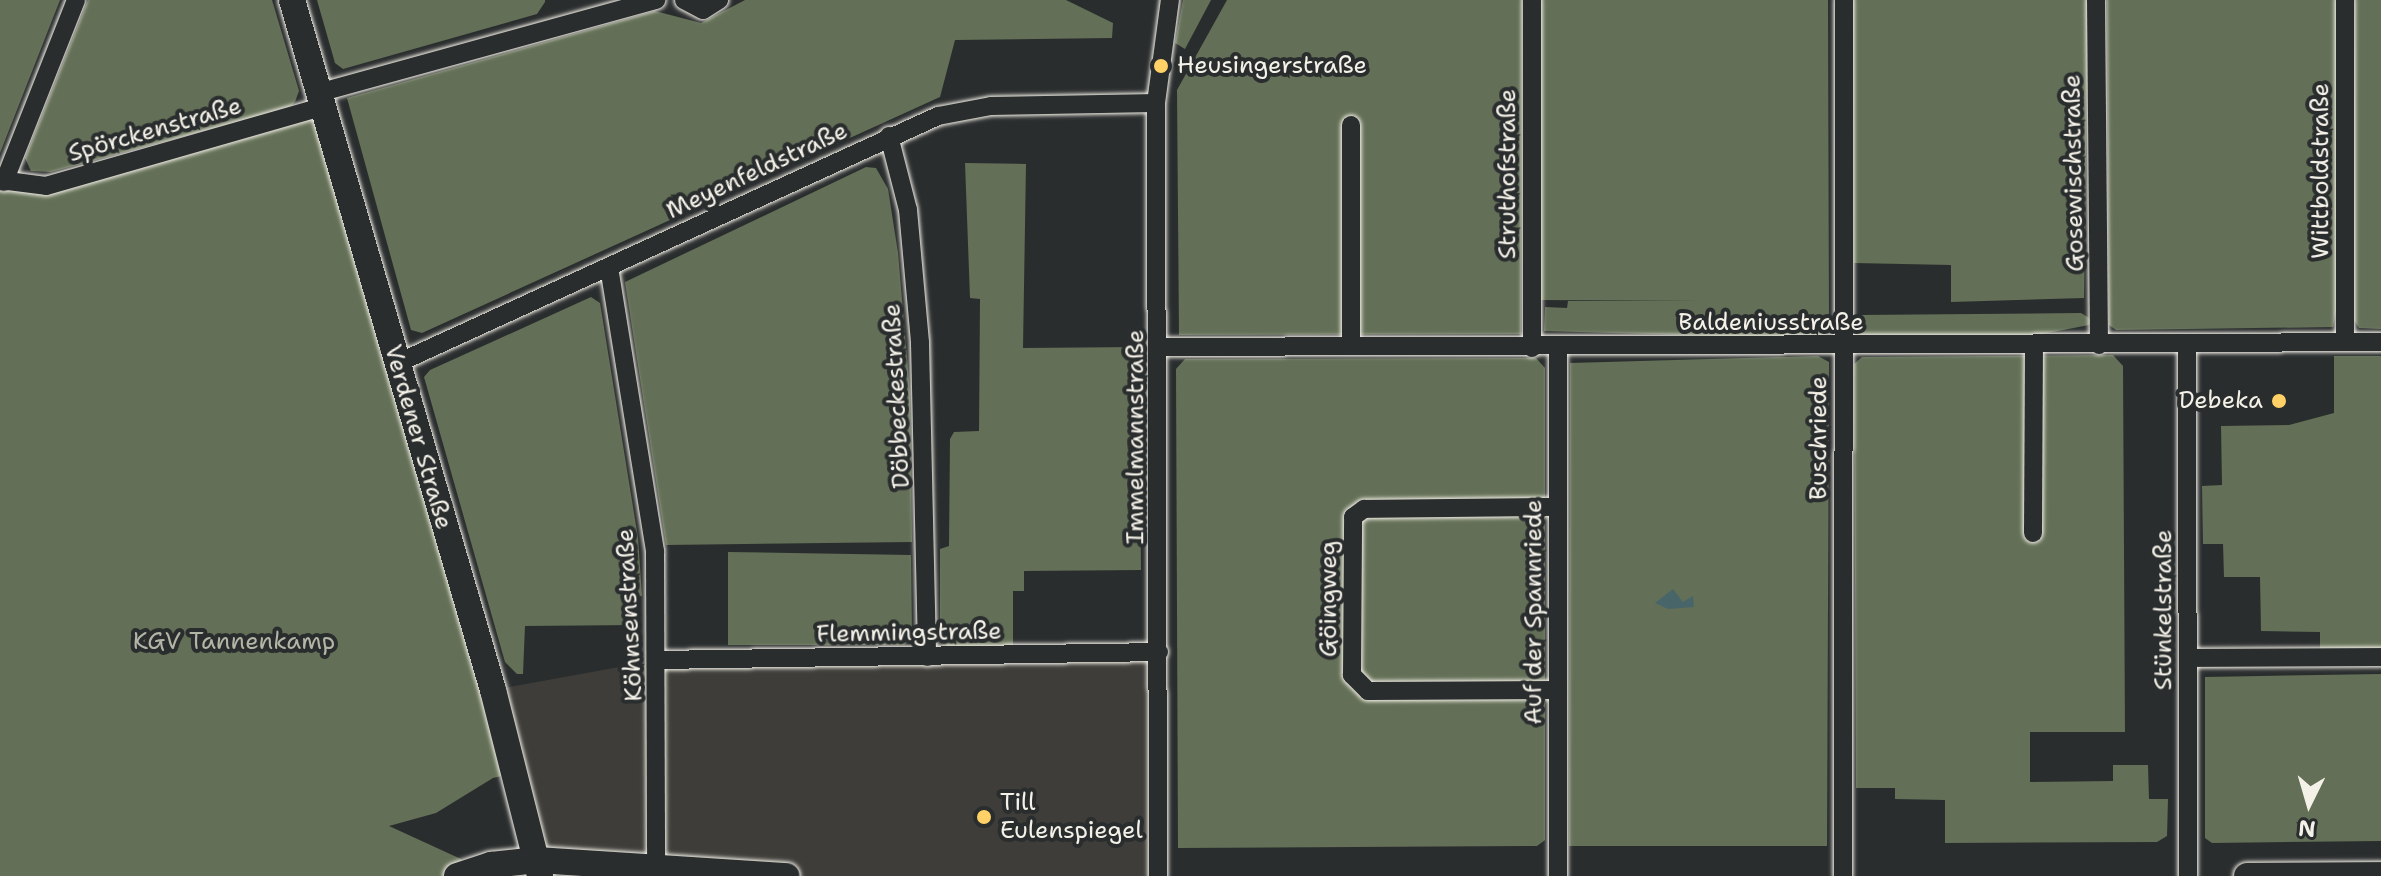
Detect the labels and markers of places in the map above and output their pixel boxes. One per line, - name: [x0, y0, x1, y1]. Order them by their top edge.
- place label: Heusingerstraße: [1177, 52, 1367, 80]
- marker: Heusingerstraße: [1152, 57, 1170, 75]
- place label: Debeka: [2179, 387, 2263, 415]
- marker: Debeka: [2270, 392, 2288, 410]
- place label: Till Eulenspiegel: [1000, 789, 1143, 845]
- marker: Till Eulenspiegel: [975, 808, 993, 826]

